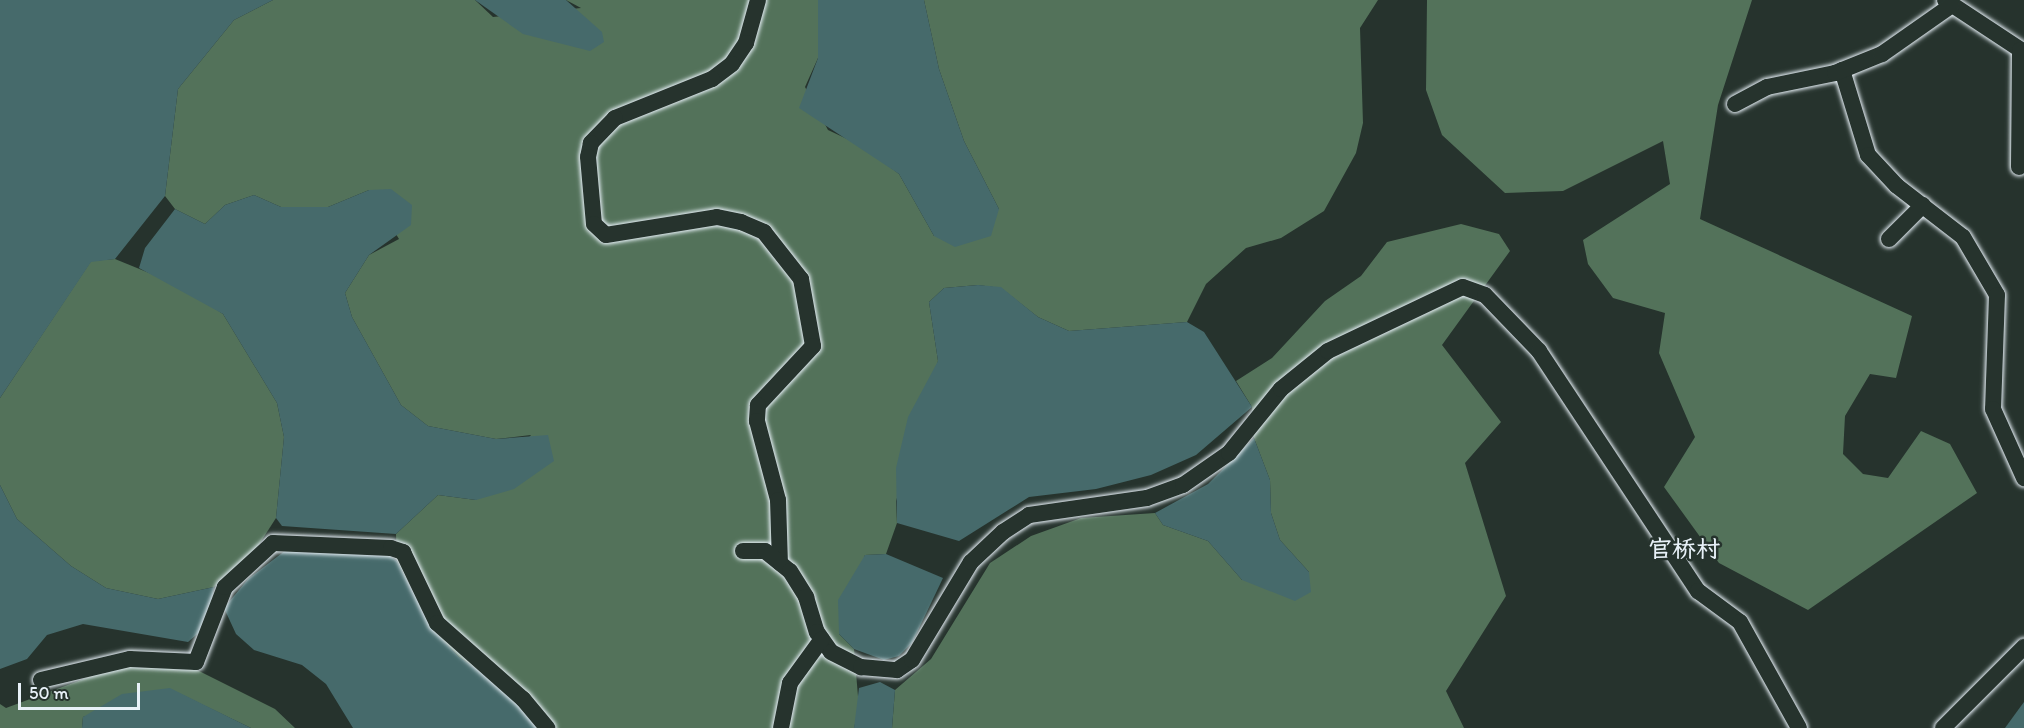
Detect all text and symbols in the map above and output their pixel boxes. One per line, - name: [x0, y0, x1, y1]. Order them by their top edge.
- district label: 官桥村: [1648, 535, 1720, 563]
- scale bar: [21, 671, 142, 709]
- text: 50 m: [29, 682, 69, 704]

